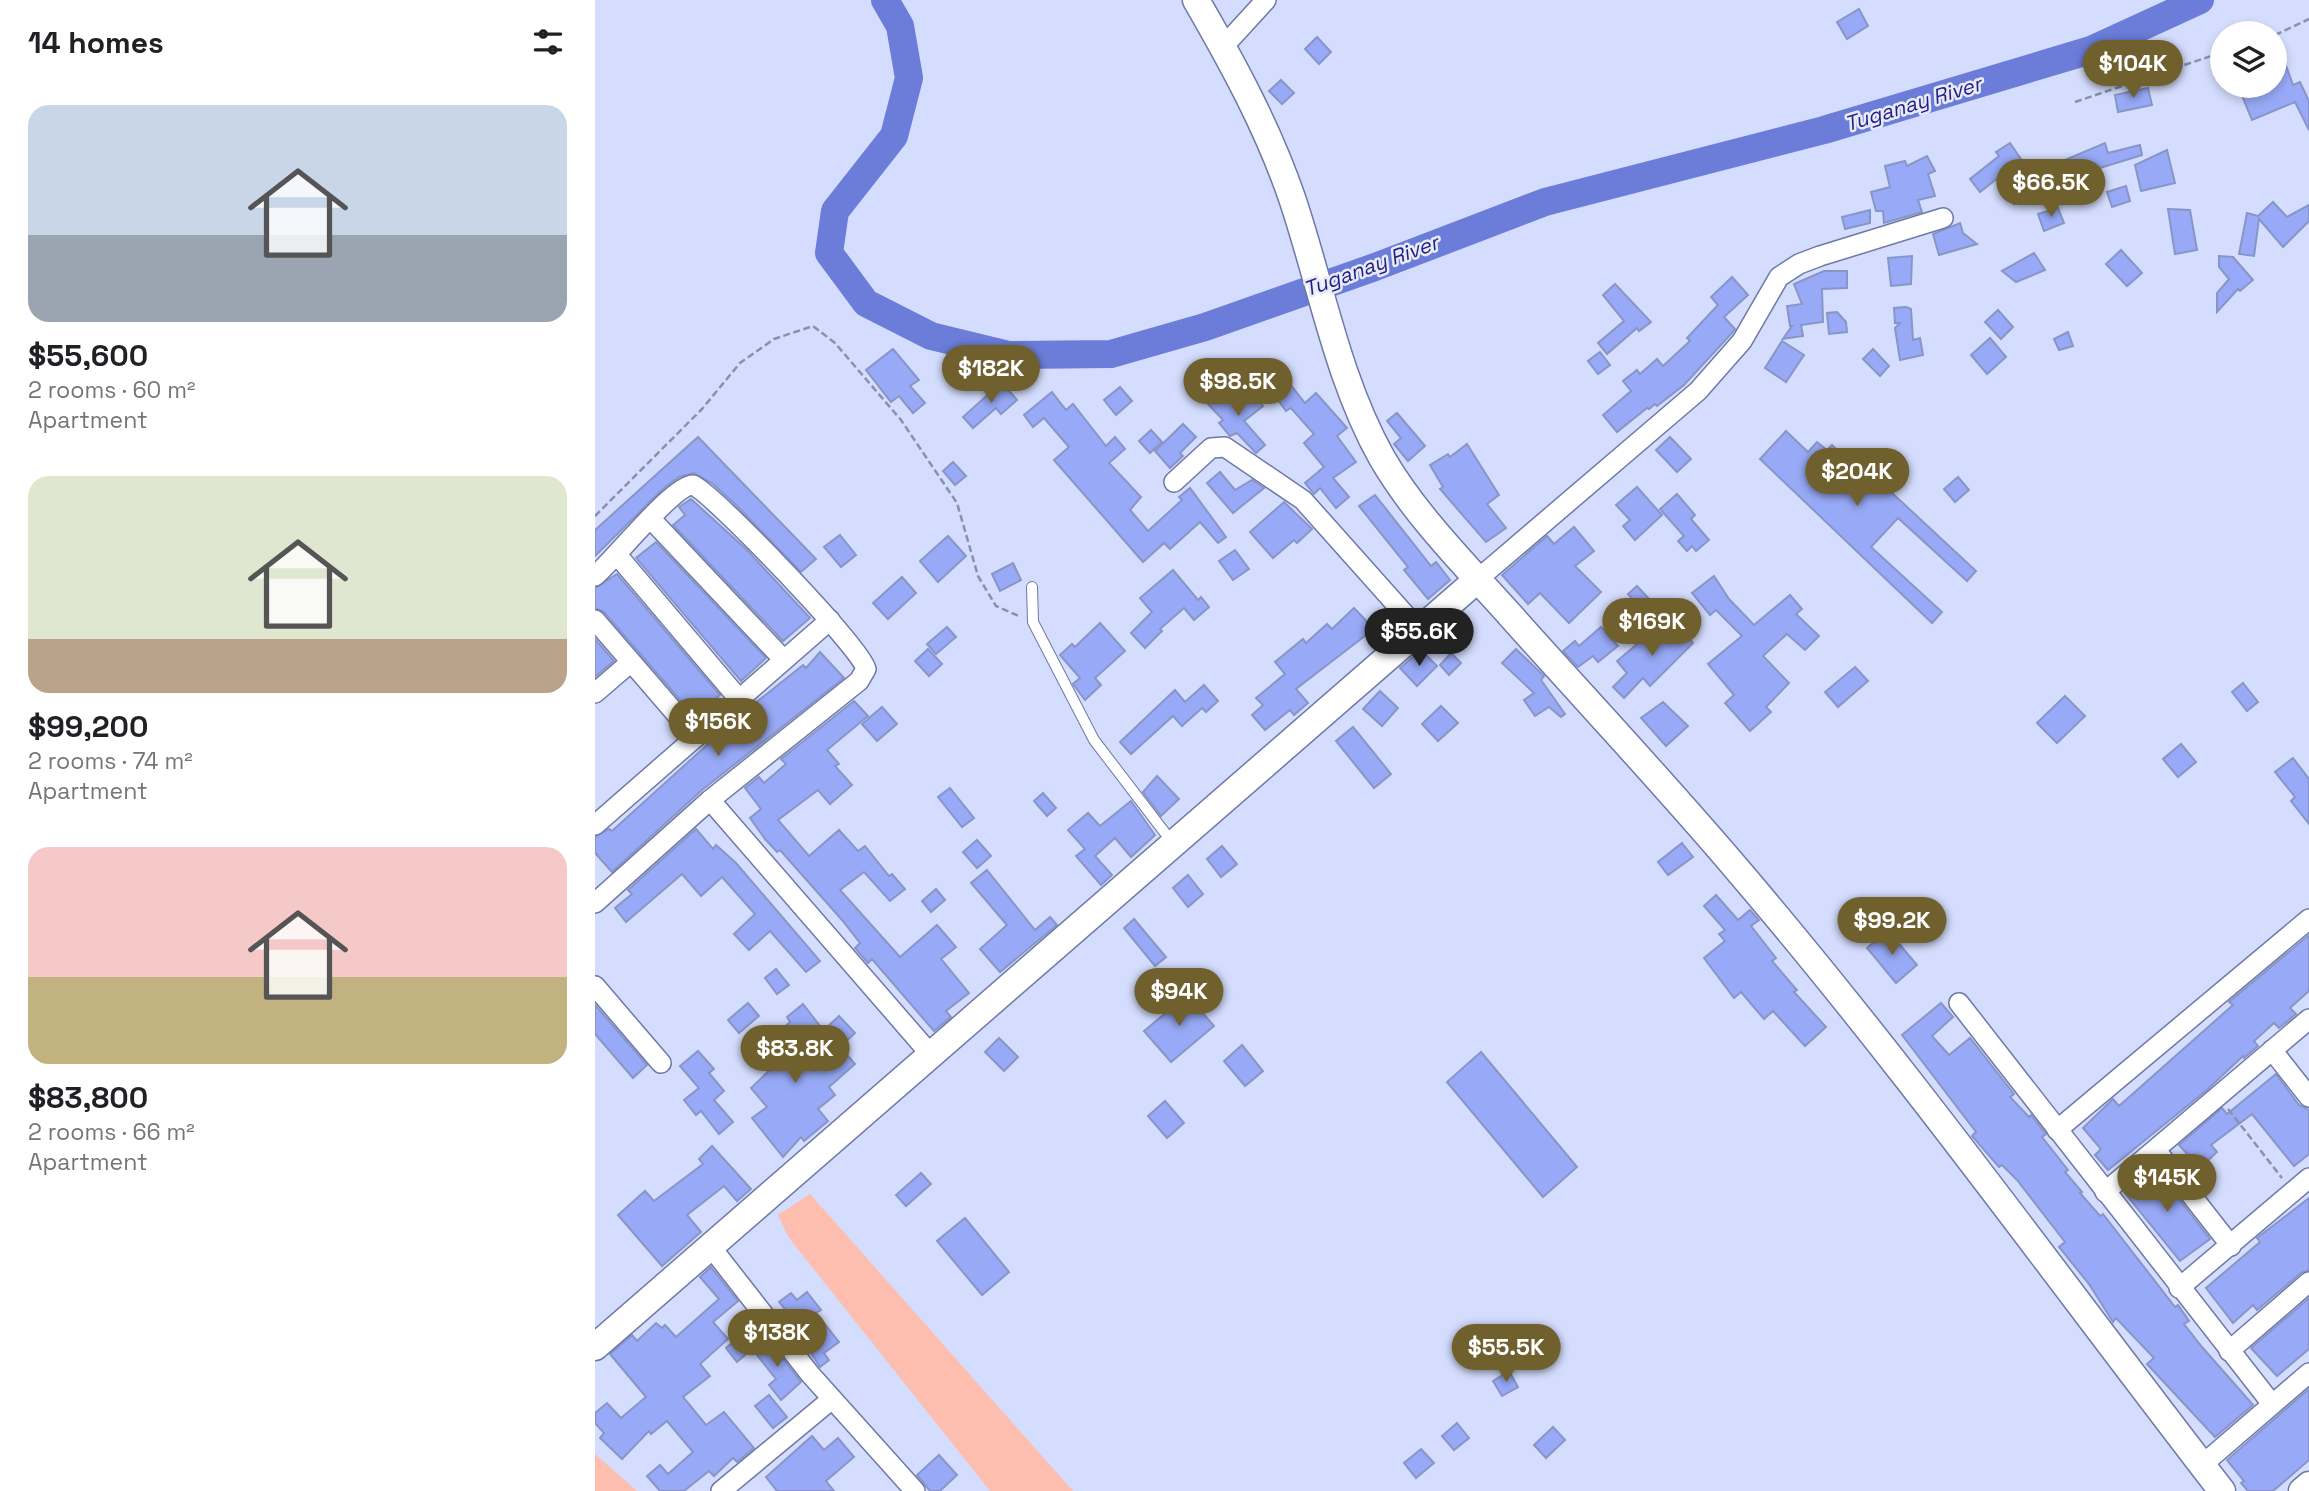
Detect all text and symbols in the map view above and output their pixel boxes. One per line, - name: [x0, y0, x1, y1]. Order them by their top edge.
- map controls: [2210, 21, 2287, 98]
- button: layers: [2210, 21, 2287, 98]
- text: 14 homes: [28, 23, 164, 62]
- icon: filters: [529, 23, 567, 61]
- pin: $104K: [2084, 41, 2182, 100]
- text: $104K: [2099, 48, 2167, 78]
- water label: Tuganay River: [1841, 69, 1987, 137]
- icon: home: [235, 150, 361, 276]
- pin: $66.5K: [1994, 160, 2108, 219]
- text: $66.5K: [2012, 167, 2090, 197]
- water label: Tuganay River: [1300, 228, 1444, 302]
- text: $55,600: [28, 336, 148, 375]
- pin: $182K: [942, 346, 1040, 405]
- text: $182K: [958, 353, 1024, 383]
- pin: $98.5K: [1181, 358, 1295, 418]
- text: $98.5K: [1199, 366, 1277, 396]
- text: 2 rooms · 60 m²: [28, 375, 195, 405]
- text: Apartment: [28, 405, 148, 435]
- pin: $204K: [1808, 448, 1906, 508]
- text: $204K: [1821, 456, 1893, 486]
- icon: home: [235, 521, 361, 647]
- pin: $169K: [1603, 598, 1701, 658]
- text: $169K: [1618, 606, 1686, 636]
- pin: $55.6K: [1362, 608, 1476, 668]
- text: $55.6K: [1381, 616, 1457, 646]
- pin: $156K: [669, 698, 767, 758]
- text: $156K: [685, 706, 751, 736]
- text: $99,200: [28, 707, 148, 746]
- text: 2 rooms · 74 m²: [28, 746, 193, 776]
- text: Apartment: [28, 776, 148, 806]
- icon: home: [235, 892, 361, 1018]
- pin: $99.2K: [1835, 898, 1949, 957]
- text: $99.2K: [1853, 905, 1931, 935]
- pin: $94K: [1138, 968, 1220, 1028]
- text: $94K: [1150, 976, 1208, 1006]
- pin: $83.8K: [738, 1026, 852, 1085]
- text: $83.8K: [757, 1033, 833, 1063]
- text: $83,800: [28, 1078, 148, 1117]
- text: 2 rooms · 66 m²: [28, 1117, 195, 1147]
- text: Apartment: [28, 1147, 148, 1177]
- pin: $145K: [2118, 1154, 2216, 1214]
- text: $145K: [2133, 1162, 2201, 1192]
- pin: $138K: [728, 1310, 826, 1369]
- text: $138K: [744, 1317, 810, 1347]
- pin: $55.5K: [1449, 1324, 1563, 1384]
- text: $55.5K: [1468, 1332, 1544, 1362]

